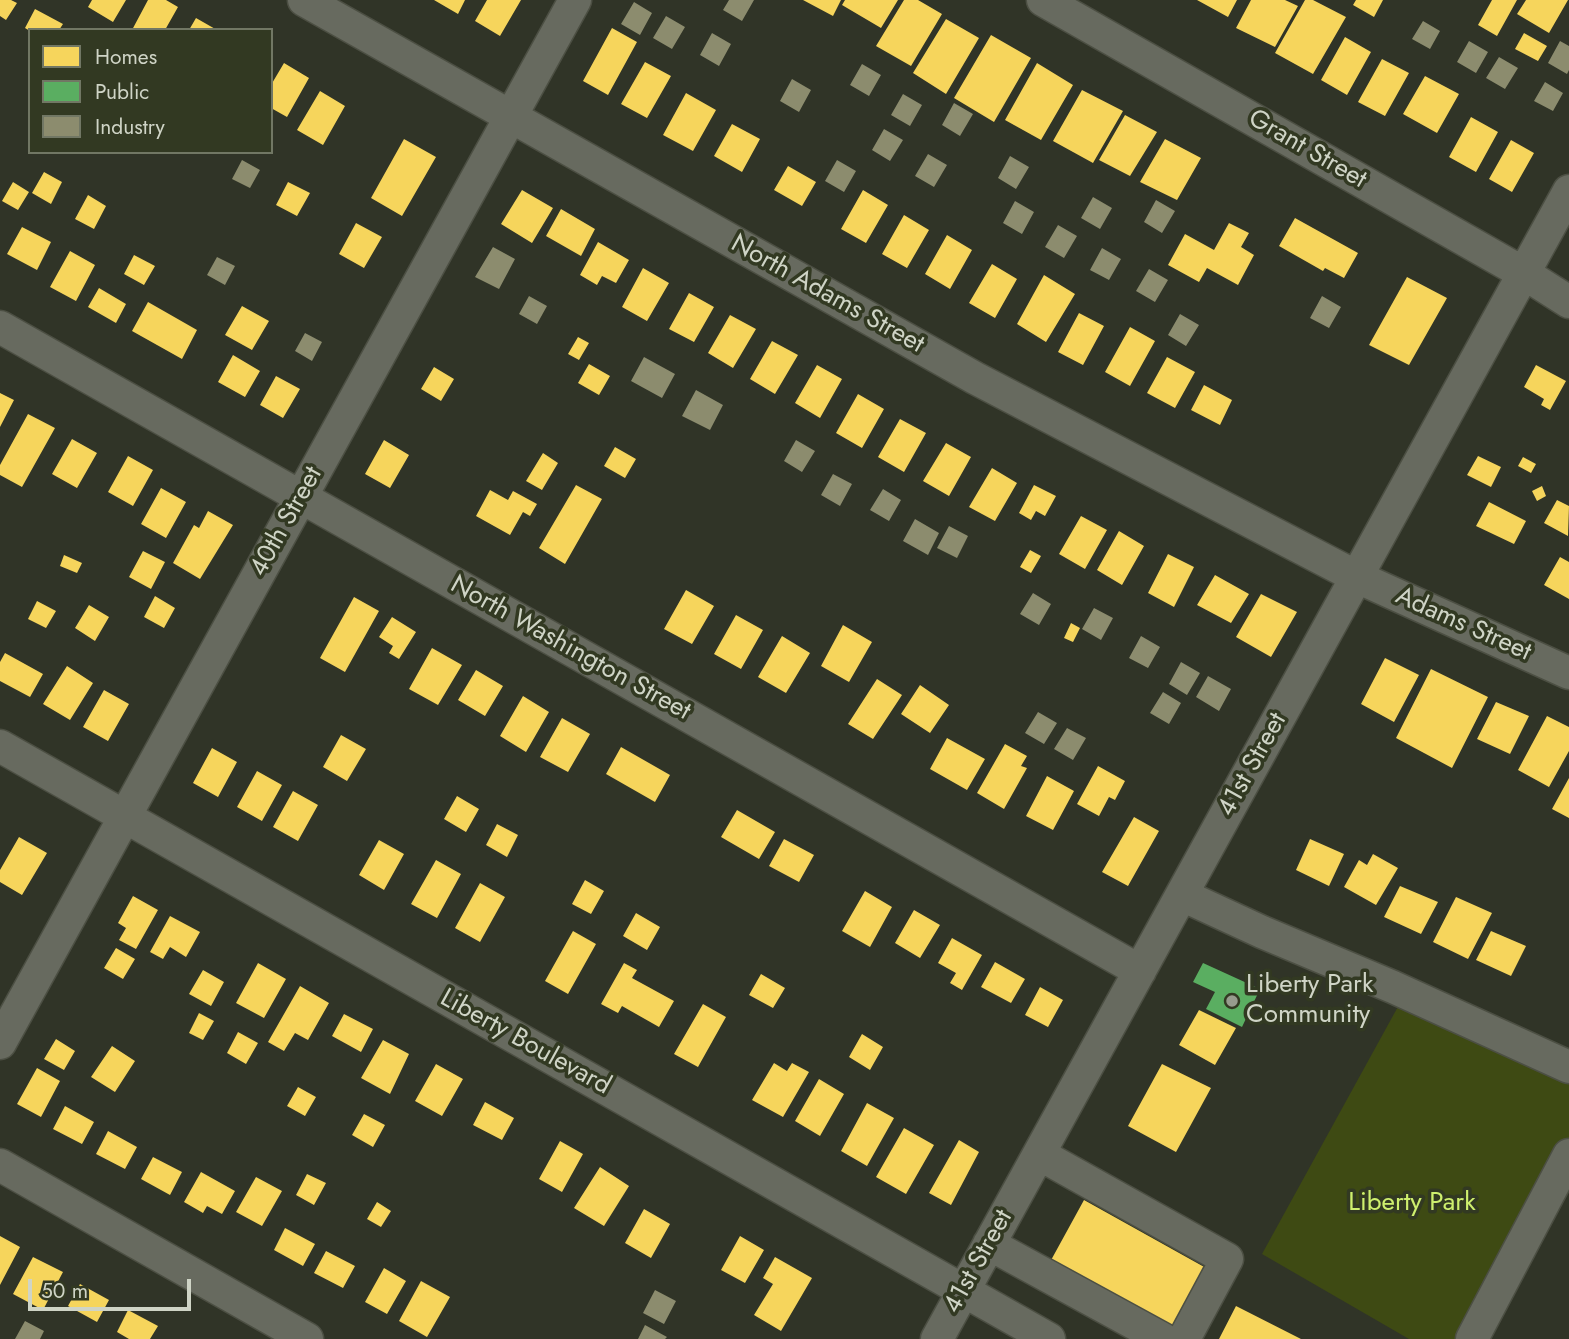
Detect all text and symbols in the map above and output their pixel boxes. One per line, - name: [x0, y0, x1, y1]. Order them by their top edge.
- legend: [28, 28, 273, 154]
- text: Homes: [95, 42, 157, 72]
- text: Public: [95, 77, 149, 107]
- street label: Grant Street: [1242, 104, 1372, 196]
- text: Industry: [95, 112, 165, 142]
- street label: North Adams Street: [725, 229, 929, 361]
- street label: 40th Street: [244, 462, 330, 582]
- street label: North Washington Street: [444, 570, 696, 728]
- street label: Adams Street: [1390, 581, 1536, 669]
- street label: 41st Street: [1212, 708, 1294, 822]
- place label: Liberty Park Community: [1246, 970, 1373, 1032]
- street label: Liberty Boulevard: [434, 983, 616, 1103]
- marker: Liberty Park Community: [1224, 993, 1240, 1009]
- park label: Liberty Park: [1348, 1188, 1476, 1220]
- street label: 41st Street: [938, 1205, 1020, 1319]
- scale bar: [32, 1266, 194, 1310]
- text: 50 m: [41, 1276, 88, 1306]

